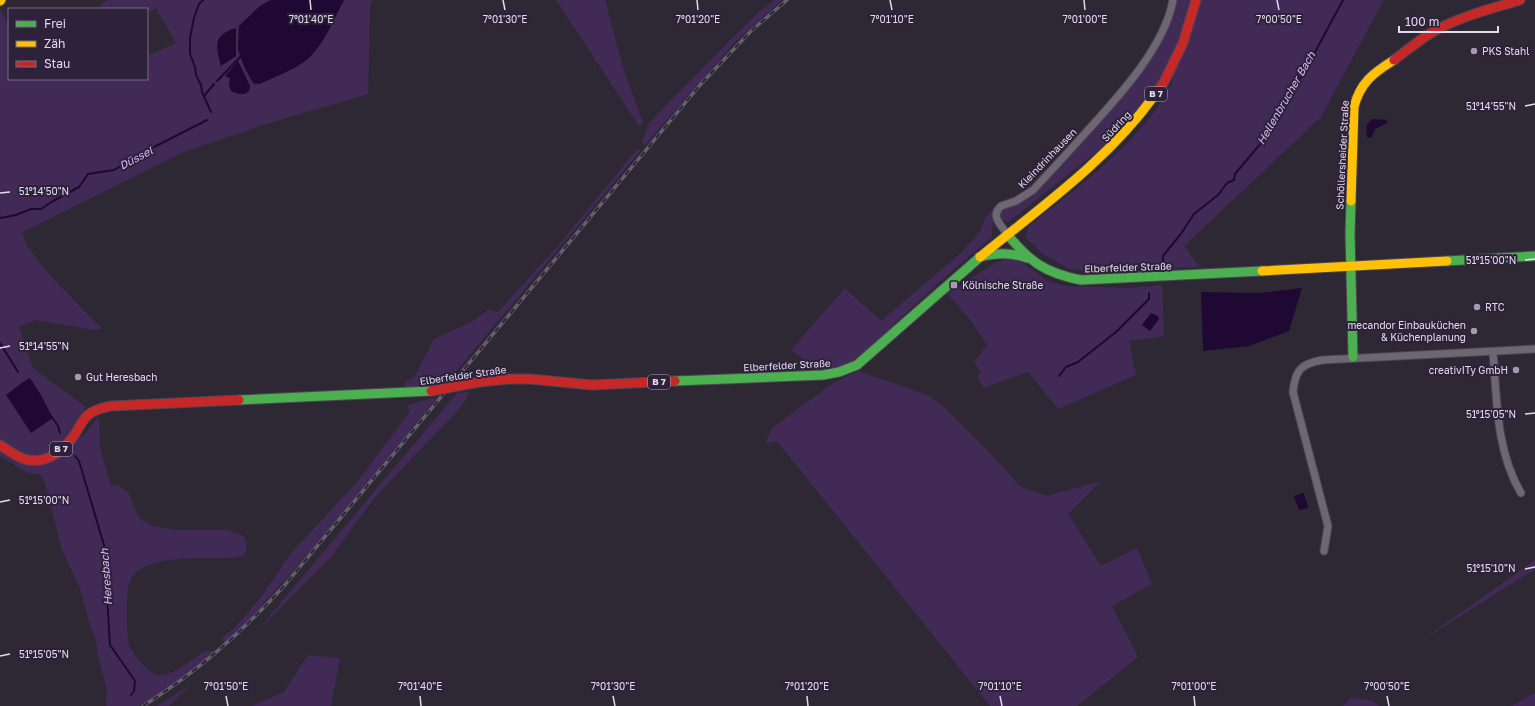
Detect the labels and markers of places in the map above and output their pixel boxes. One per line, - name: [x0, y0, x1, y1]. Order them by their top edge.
- place label: PKS Stahl: [1482, 45, 1529, 57]
- marker: PKS Stahl: [1469, 46, 1479, 56]
- place label: Kölnische Straße: [962, 279, 1043, 291]
- marker: Kölnische Straße: [949, 280, 959, 290]
- place label: RTC: [1485, 301, 1505, 313]
- marker: RTC: [1472, 302, 1482, 312]
- place label: mecandor Einbauküchen & Küchenplanung: [1348, 319, 1466, 343]
- marker: mecandor Einbauküchen & Küchenplanung: [1469, 326, 1479, 336]
- place label: creativITy GmbH: [1429, 364, 1508, 376]
- marker: creativITy GmbH: [1511, 365, 1521, 375]
- place label: Gut Heresbach: [86, 371, 157, 383]
- marker: Gut Heresbach: [73, 372, 83, 382]

